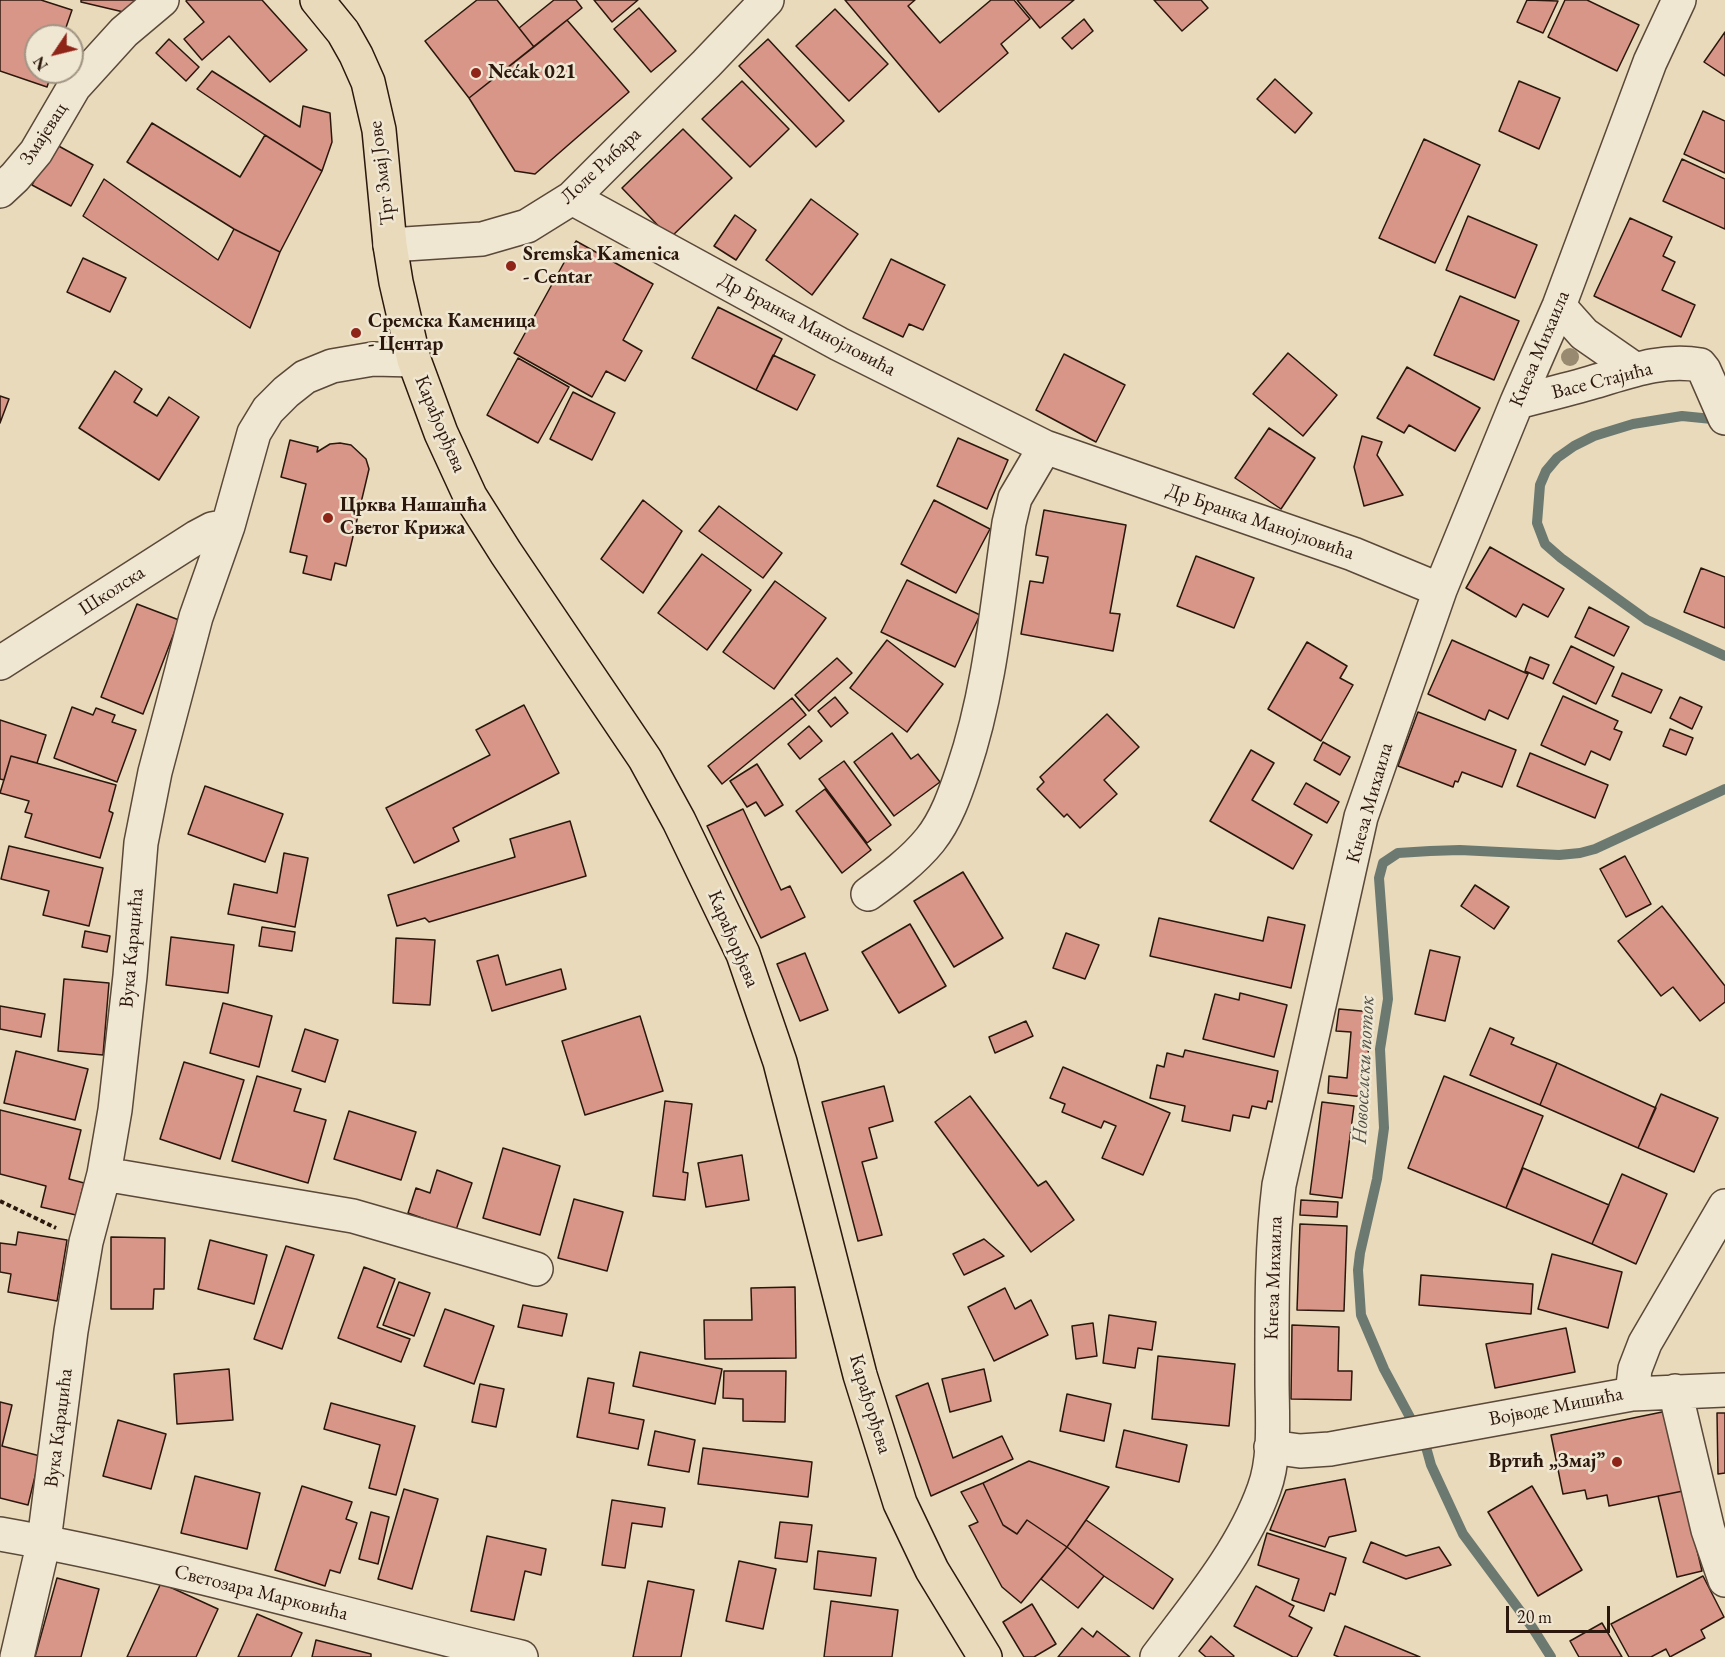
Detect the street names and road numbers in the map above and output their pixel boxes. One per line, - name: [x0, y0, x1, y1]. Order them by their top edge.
- street label: Змајевац: [15, 98, 73, 170]
- street label: Трг Змај Јове: [364, 120, 400, 226]
- street label: Лоле Рибара: [556, 123, 646, 209]
- street label: Др Бранка Манојловића: [714, 268, 900, 382]
- street label: Кнеза Михаила: [1505, 287, 1575, 411]
- street label: Васе Стајића: [1549, 357, 1655, 405]
- street label: Карађорђева: [409, 372, 471, 476]
- street label: Др Бранка Манојловића: [1163, 479, 1357, 565]
- street label: Школска: [74, 561, 150, 621]
- street label: Кнеза Михаила: [1341, 740, 1399, 866]
- street label: Вука Караџића: [115, 887, 149, 1009]
- street label: Карађорђева: [702, 887, 764, 991]
- street label: Кнеза Михаила: [1260, 1216, 1288, 1340]
- street label: Карађорђева: [843, 1351, 897, 1457]
- street label: Вука Караџића: [40, 1367, 78, 1489]
- street label: Војводе Мишића: [1487, 1382, 1625, 1432]
- street label: Светозара Марковића: [172, 1560, 350, 1626]

